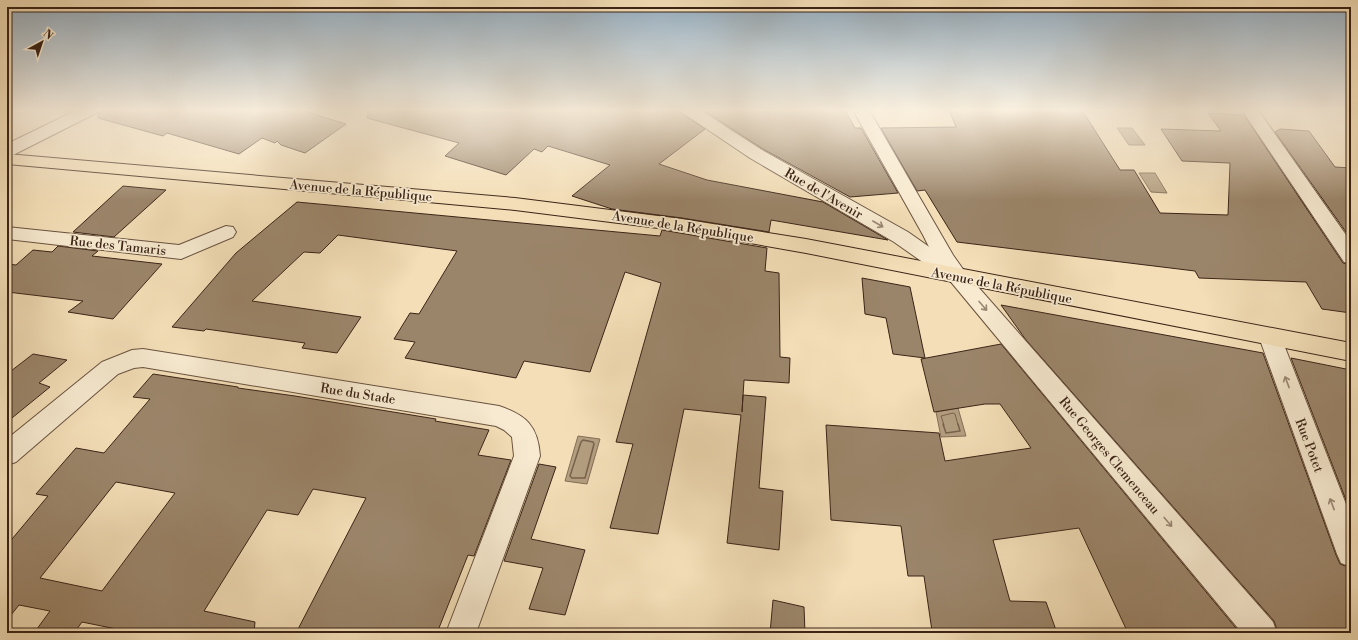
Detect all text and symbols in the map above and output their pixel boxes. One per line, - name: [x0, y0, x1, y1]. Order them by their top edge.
- north arrow: [22, 22, 62, 62]
- text: N: [40, 27, 56, 43]
- street label: Rue de l'Avenir: [781, 165, 866, 223]
- street label: Avenue de la République: [288, 177, 433, 205]
- street label: Avenue de la République: [610, 208, 755, 246]
- one-way arrow: [872, 221, 884, 229]
- street label: Rue des Tamaris: [69, 233, 167, 259]
- street label: Avenue de la République: [929, 264, 1074, 308]
- one-way arrow: [979, 301, 988, 312]
- one-way arrow: [1282, 377, 1290, 389]
- street label: Rue du Stade: [319, 380, 397, 408]
- street label: Rue Georges Clemenceau: [1055, 394, 1163, 518]
- street label: Rue Potet: [1291, 416, 1327, 475]
- one-way arrow: [1328, 498, 1336, 510]
- one-way arrow: [1163, 517, 1172, 528]

